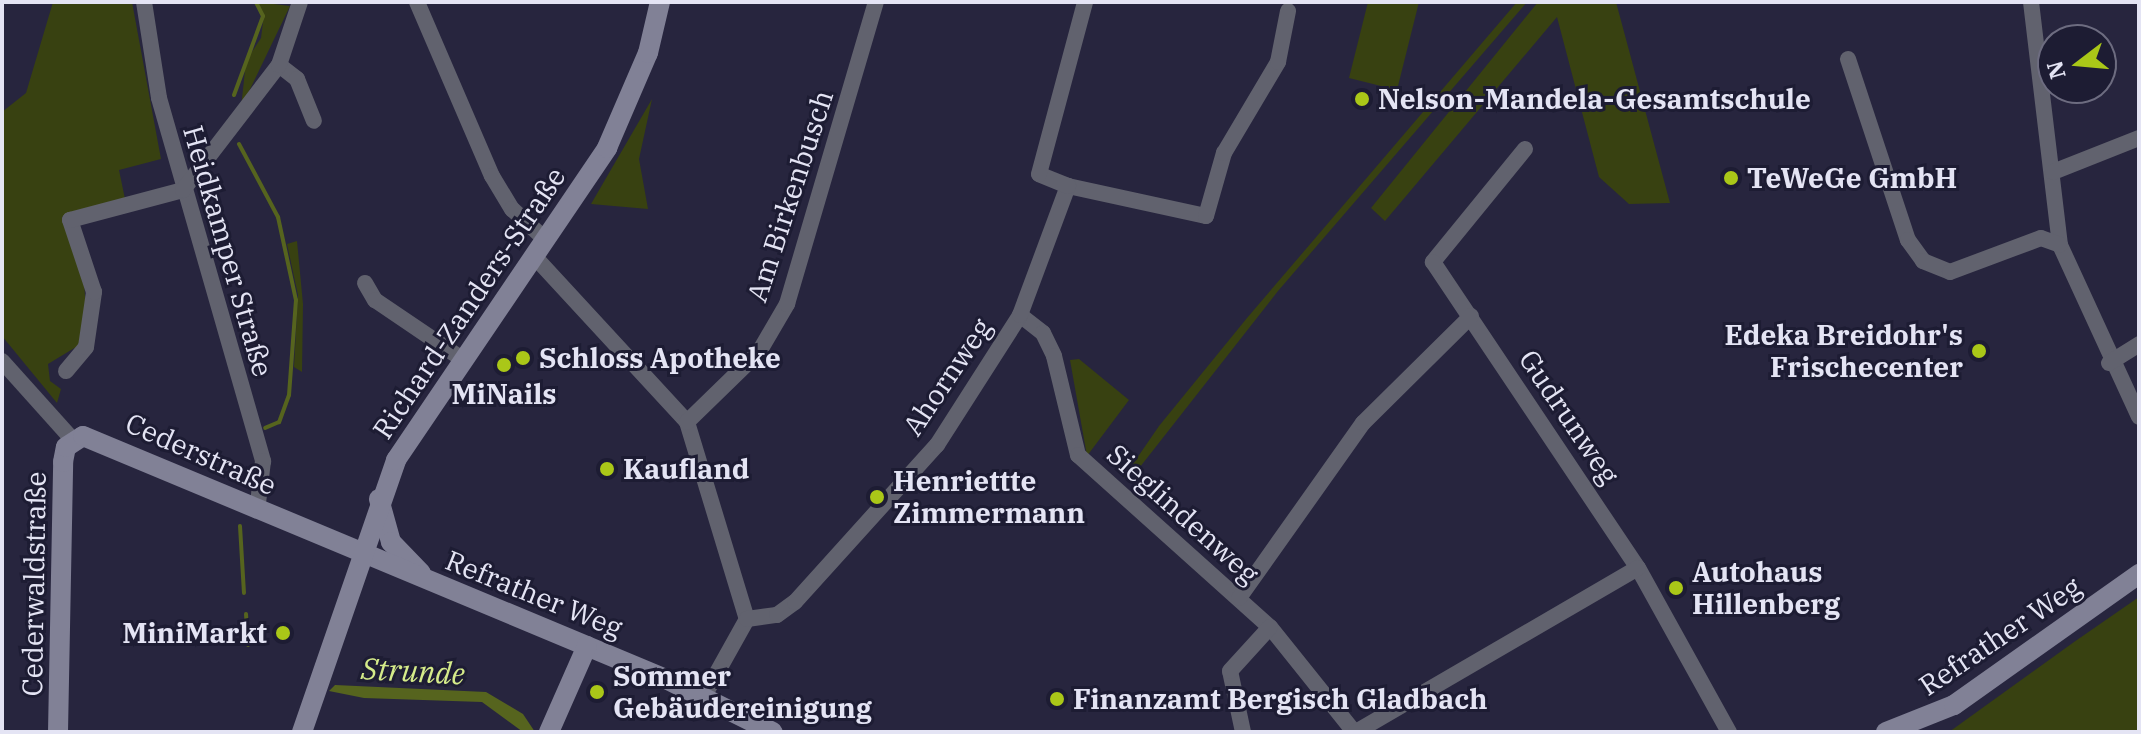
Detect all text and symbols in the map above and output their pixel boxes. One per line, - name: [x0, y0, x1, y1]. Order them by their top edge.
- north arrow: [2037, 24, 2117, 104]
- text: N: [2039, 58, 2072, 83]
- place label: Nelson-Mandela-Gesamtschule: [1378, 82, 1811, 116]
- street label: Am Birkenbusch: [740, 86, 840, 306]
- marker: Nelson-Mandela-Gesamtschule: [1353, 90, 1371, 108]
- street label: Heidkamper Straße: [176, 122, 280, 380]
- street label: Richard-Zanders-Straße: [366, 161, 572, 445]
- place label: TeWeGe GmbH: [1747, 161, 1957, 195]
- marker: TeWeGe GmbH: [1722, 169, 1740, 187]
- street label: Ahornweg: [896, 312, 998, 442]
- place label: Edeka Breidohr's Frischecenter: [1725, 318, 1963, 384]
- place label: Schloss Apotheke: [539, 341, 781, 375]
- marker: Edeka Breidohr's Frischecenter: [1970, 342, 1988, 360]
- street label: Gudrunweg: [1512, 344, 1626, 490]
- marker: Schloss Apotheke: [514, 349, 532, 367]
- marker: MiNails: [495, 356, 513, 374]
- place label: MiNails: [451, 377, 557, 411]
- street label: Cederstraße: [120, 406, 282, 502]
- street label: Sieglindenweg: [1100, 437, 1266, 591]
- place label: Kaufland: [623, 452, 749, 486]
- marker: Kaufland: [598, 460, 616, 478]
- place label: Henriettte Zimmermann: [893, 464, 1085, 530]
- street label: Cederwaldstraße: [15, 471, 53, 697]
- marker: Henriettte Zimmermann: [868, 488, 886, 506]
- street label: Refrather Weg: [441, 543, 627, 645]
- place label: Autohaus Hillenberg: [1692, 555, 1840, 621]
- street label: Refrather Weg: [1913, 570, 2087, 702]
- marker: Autohaus Hillenberg: [1667, 579, 1685, 597]
- place label: MiniMarkt: [122, 616, 267, 650]
- marker: MiniMarkt: [274, 624, 292, 642]
- water label: Strunde: [360, 650, 466, 692]
- place label: Sommer Gebäudereinigung: [613, 659, 872, 725]
- place label: Finanzamt Bergisch Gladbach: [1073, 682, 1487, 716]
- marker: Sommer Gebäudereinigung: [588, 683, 606, 701]
- marker: Finanzamt Bergisch Gladbach: [1048, 690, 1066, 708]

